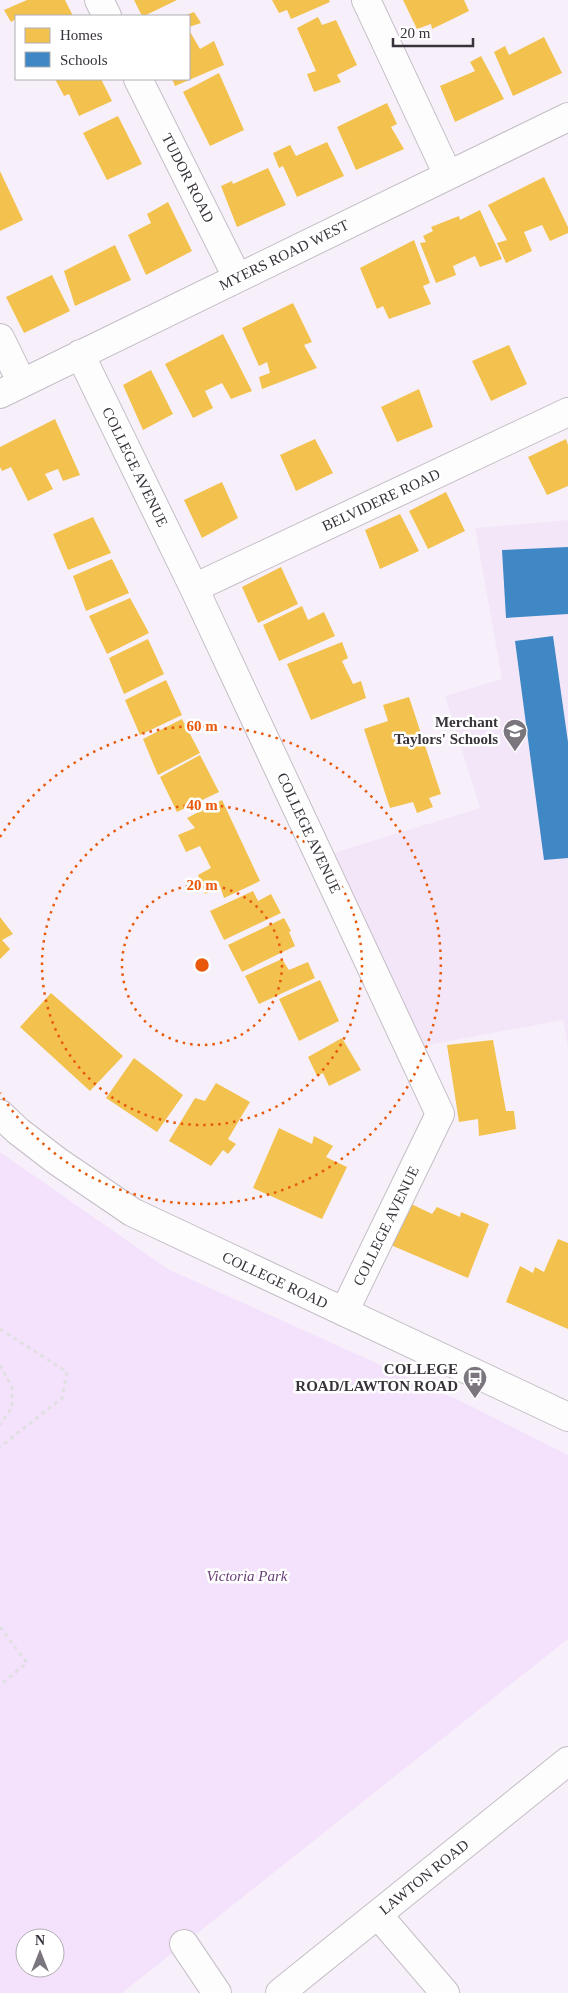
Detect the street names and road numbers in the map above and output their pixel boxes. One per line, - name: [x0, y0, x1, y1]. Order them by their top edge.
- street label: TUDOR ROAD: [159, 131, 217, 225]
- street label: MYERS ROAD WEST: [217, 217, 351, 293]
- street label: COLLEGE AVENUE: [99, 405, 171, 529]
- street label: BELVIDERE ROAD: [320, 466, 443, 534]
- street label: COLLEGE AVENUE: [274, 770, 344, 896]
- street label: COLLEGE AVENUE: [350, 1164, 422, 1288]
- street label: COLLEGE ROAD: [220, 1249, 330, 1312]
- street label: LAWTON ROAD: [376, 1836, 472, 1918]

